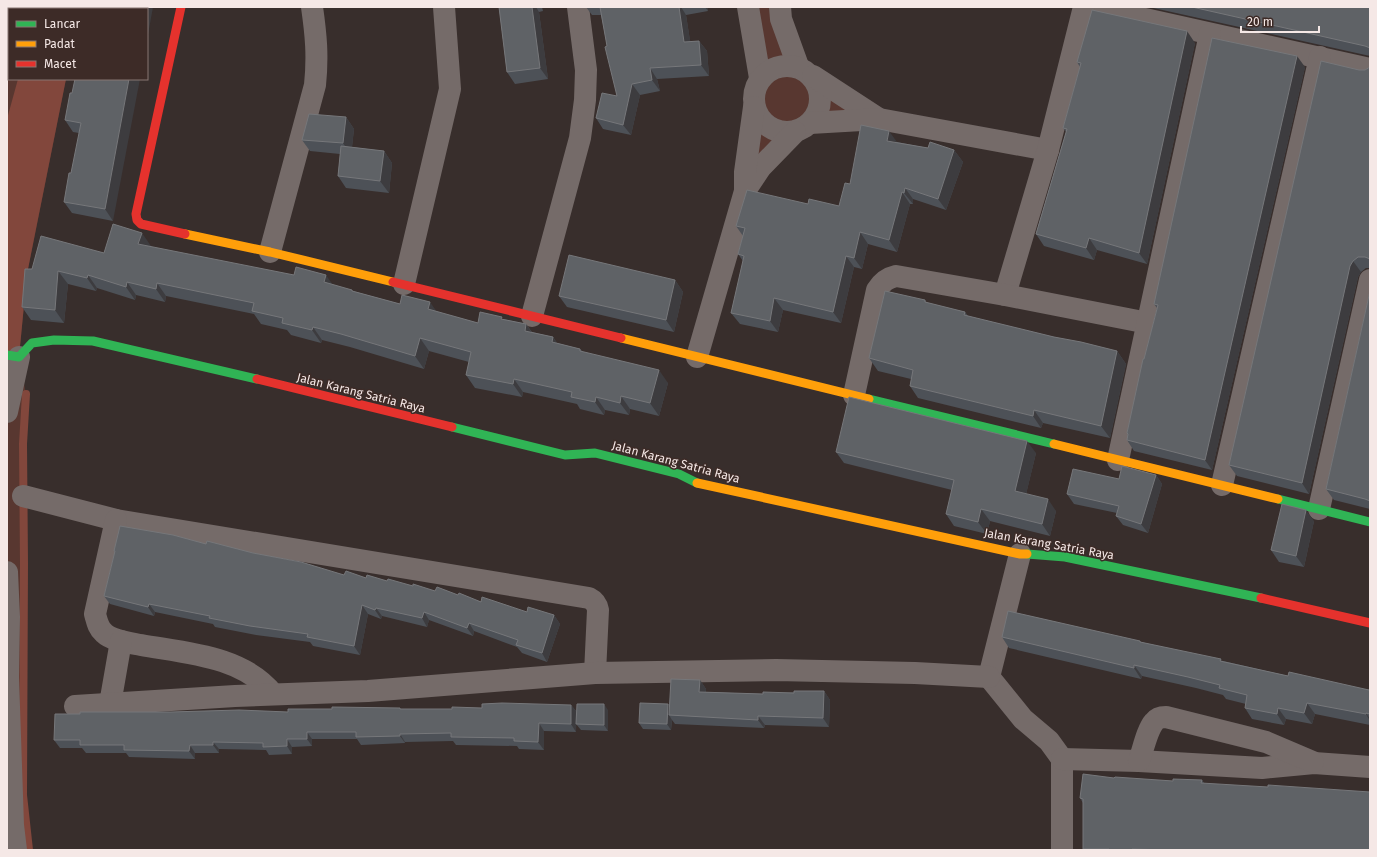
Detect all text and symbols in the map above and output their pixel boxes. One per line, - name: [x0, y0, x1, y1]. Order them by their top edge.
- legend: [8, 8, 148, 80]
- scale bar: [1241, 8, 1319, 34]
- text: 20 m: [1247, 15, 1273, 29]
- text: Lancar: [44, 17, 81, 31]
- text: Padat: [44, 37, 76, 51]
- text: Macet: [44, 57, 77, 71]
- street label: Jalan Karang Satria Raya: [295, 370, 427, 416]
- street label: Jalan Karang Satria Raya: [611, 438, 741, 486]
- street label: Jalan Karang Satria Raya: [983, 526, 1115, 562]

